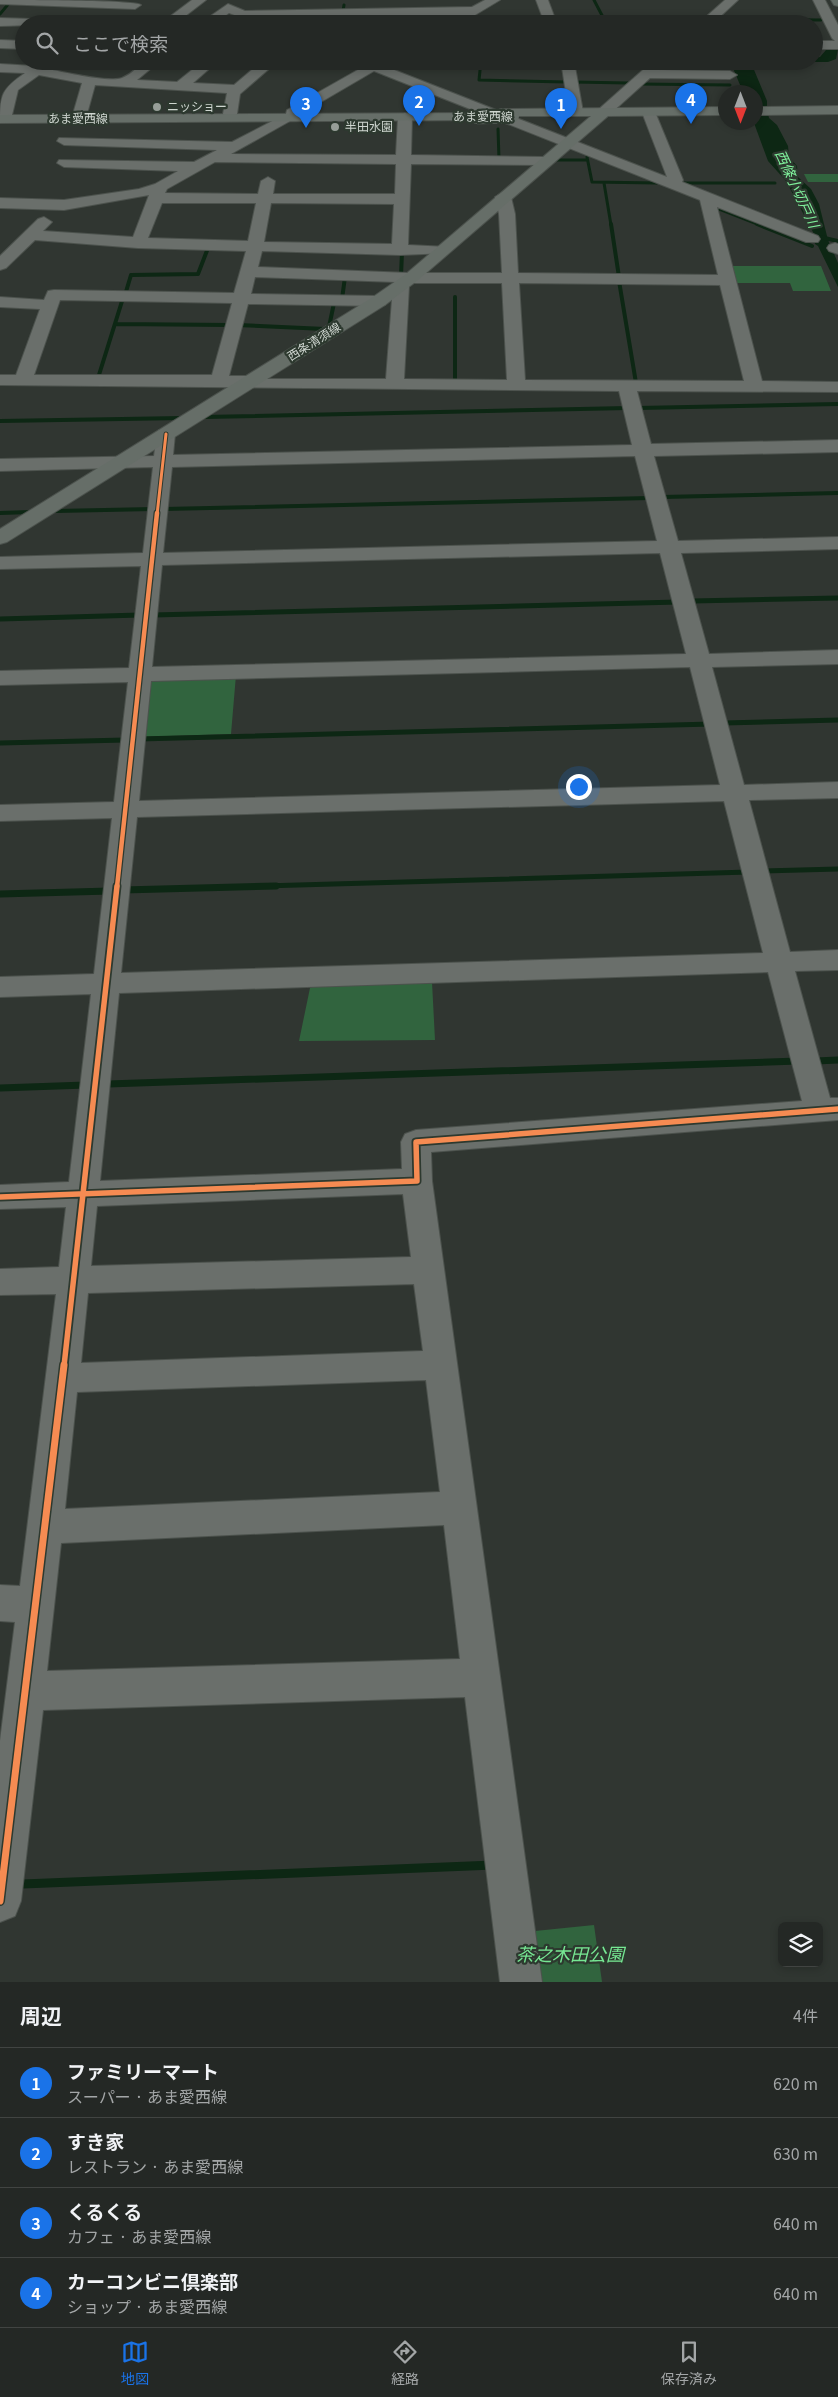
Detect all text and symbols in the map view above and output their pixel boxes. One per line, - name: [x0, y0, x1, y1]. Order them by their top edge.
- search box: [15, 15, 823, 70]
- icon: search: [33, 29, 61, 57]
- text: ここで検索: [73, 29, 168, 56]
- pin: 4: [675, 83, 707, 124]
- pin: 2: [403, 85, 435, 126]
- north arrow: [718, 85, 763, 130]
- pin: 3: [290, 87, 322, 128]
- pin: 1: [545, 88, 577, 129]
- place label: ニッショー: [167, 97, 227, 114]
- marker: ニッショー: [151, 101, 163, 113]
- street label: あま愛西線: [453, 107, 513, 124]
- street label: あま愛西線: [48, 109, 108, 126]
- place label: 半田水園: [345, 117, 393, 134]
- marker: 半田水園: [329, 121, 341, 133]
- water label: 西條小切戸川: [771, 146, 826, 233]
- street label: 西条清須線: [283, 318, 343, 364]
- your location: [566, 774, 592, 800]
- map controls: [778, 1922, 823, 1967]
- button: layers: [778, 1922, 823, 1967]
- park label: 茶之木田公園: [516, 1940, 627, 1966]
- text: 周辺: [20, 2000, 62, 2030]
- text: 4件: [793, 2003, 818, 2027]
- text: ファミリーマート: [67, 2057, 219, 2084]
- text: 1: [31, 2071, 41, 2095]
- text: 620 m: [773, 2071, 818, 2095]
- text: スーパー · あま愛西線: [67, 2084, 227, 2108]
- text: すき家: [67, 2127, 124, 2154]
- text: 2: [31, 2141, 41, 2165]
- text: 630 m: [773, 2141, 818, 2165]
- text: レストラン · あま愛西線: [67, 2154, 243, 2178]
- text: くるくる: [67, 2197, 142, 2224]
- text: 3: [31, 2211, 41, 2235]
- text: 640 m: [773, 2211, 818, 2235]
- text: カフェ · あま愛西線: [67, 2224, 211, 2248]
- text: カーコンビニ倶楽部: [67, 2267, 238, 2294]
- text: 4: [31, 2281, 41, 2305]
- text: 640 m: [773, 2281, 818, 2305]
- text: ショップ · あま愛西線: [67, 2294, 227, 2318]
- tab: 地図: [121, 2338, 149, 2388]
- tab: 経路: [391, 2338, 419, 2388]
- tab: 保存済み: [661, 2338, 717, 2388]

